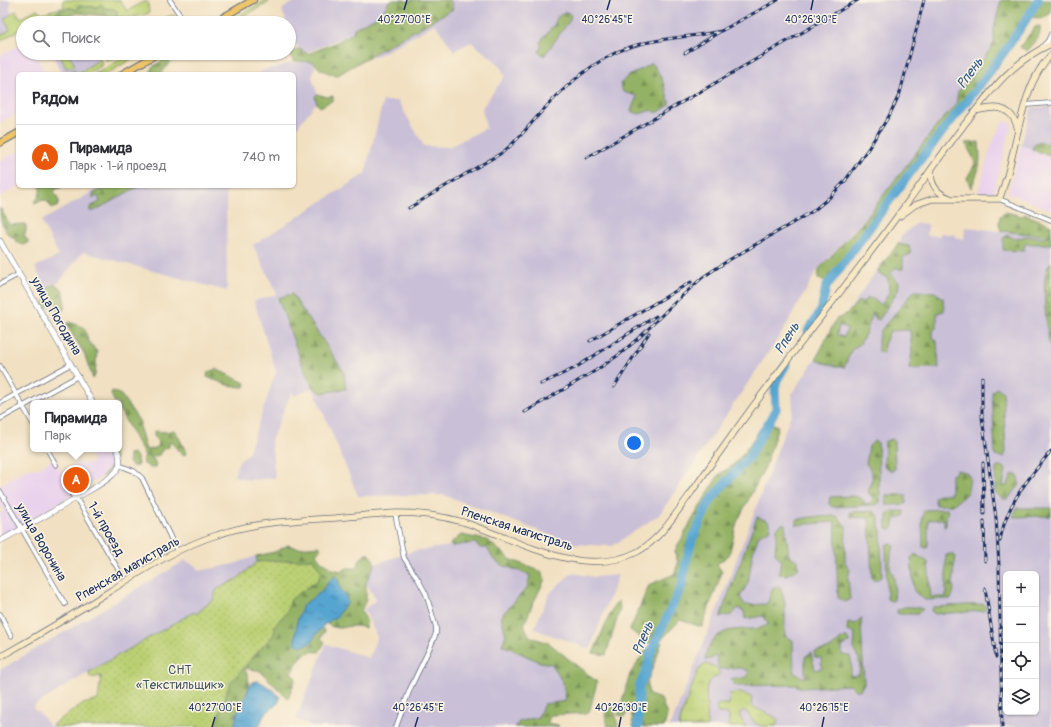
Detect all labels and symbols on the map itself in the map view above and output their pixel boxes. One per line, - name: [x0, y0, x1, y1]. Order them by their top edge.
- text: 40°27'00"E: [378, 14, 430, 26]
- text: 40°26'45"E: [582, 14, 632, 26]
- text: 40°26'30"E: [785, 14, 837, 26]
- water label: Рпень: [953, 54, 987, 92]
- street label: улица Погодина: [27, 273, 85, 358]
- water label: Рпень: [771, 318, 804, 357]
- your location: [624, 433, 644, 453]
- pin: A: [63, 465, 89, 495]
- street label: улица Воронина: [12, 499, 70, 584]
- street label: 1-й проезд: [84, 499, 128, 559]
- street label: Рпенская магистраль: [459, 503, 575, 555]
- street label: Рпенская магистраль: [73, 533, 183, 605]
- water label: Рпень: [628, 618, 658, 657]
- park label: СНТ «Текстильщик»: [136, 662, 224, 693]
- text: 40°27'00"E: [189, 702, 241, 714]
- text: 40°26'45"E: [393, 702, 443, 714]
- text: 40°26'30"E: [595, 702, 647, 714]
- text: 40°26'15"E: [800, 702, 849, 714]

